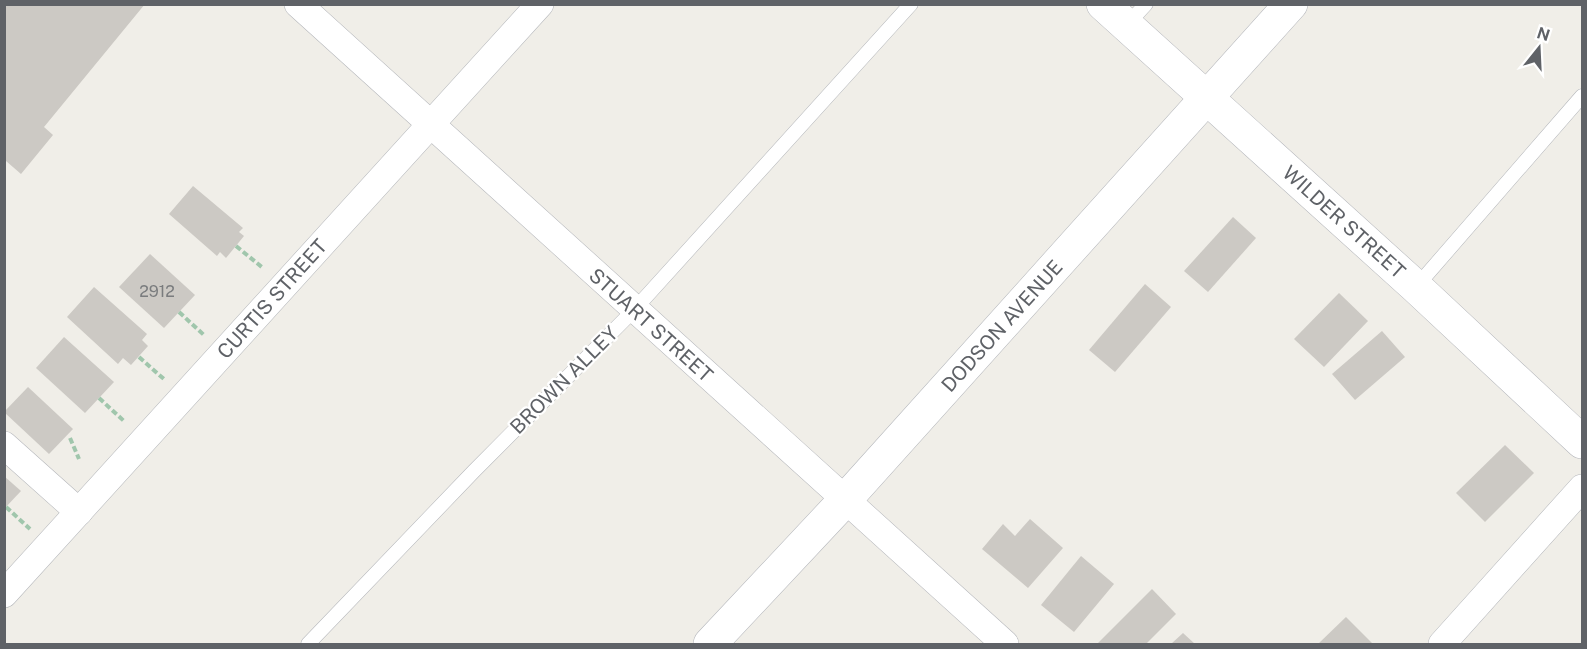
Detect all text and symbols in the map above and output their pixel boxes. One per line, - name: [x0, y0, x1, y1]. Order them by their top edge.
- north arrow: [1509, 18, 1569, 78]
- text: N: [1535, 23, 1552, 45]
- street label: WILDER STREET: [1278, 161, 1410, 283]
- street label: CURTIS STREET: [212, 234, 332, 364]
- street label: DODSON AVENUE: [936, 255, 1068, 397]
- street label: STUART STREET: [584, 263, 718, 387]
- house number: 2912: [139, 282, 175, 301]
- street label: BROWN ALLEY: [505, 321, 623, 439]

